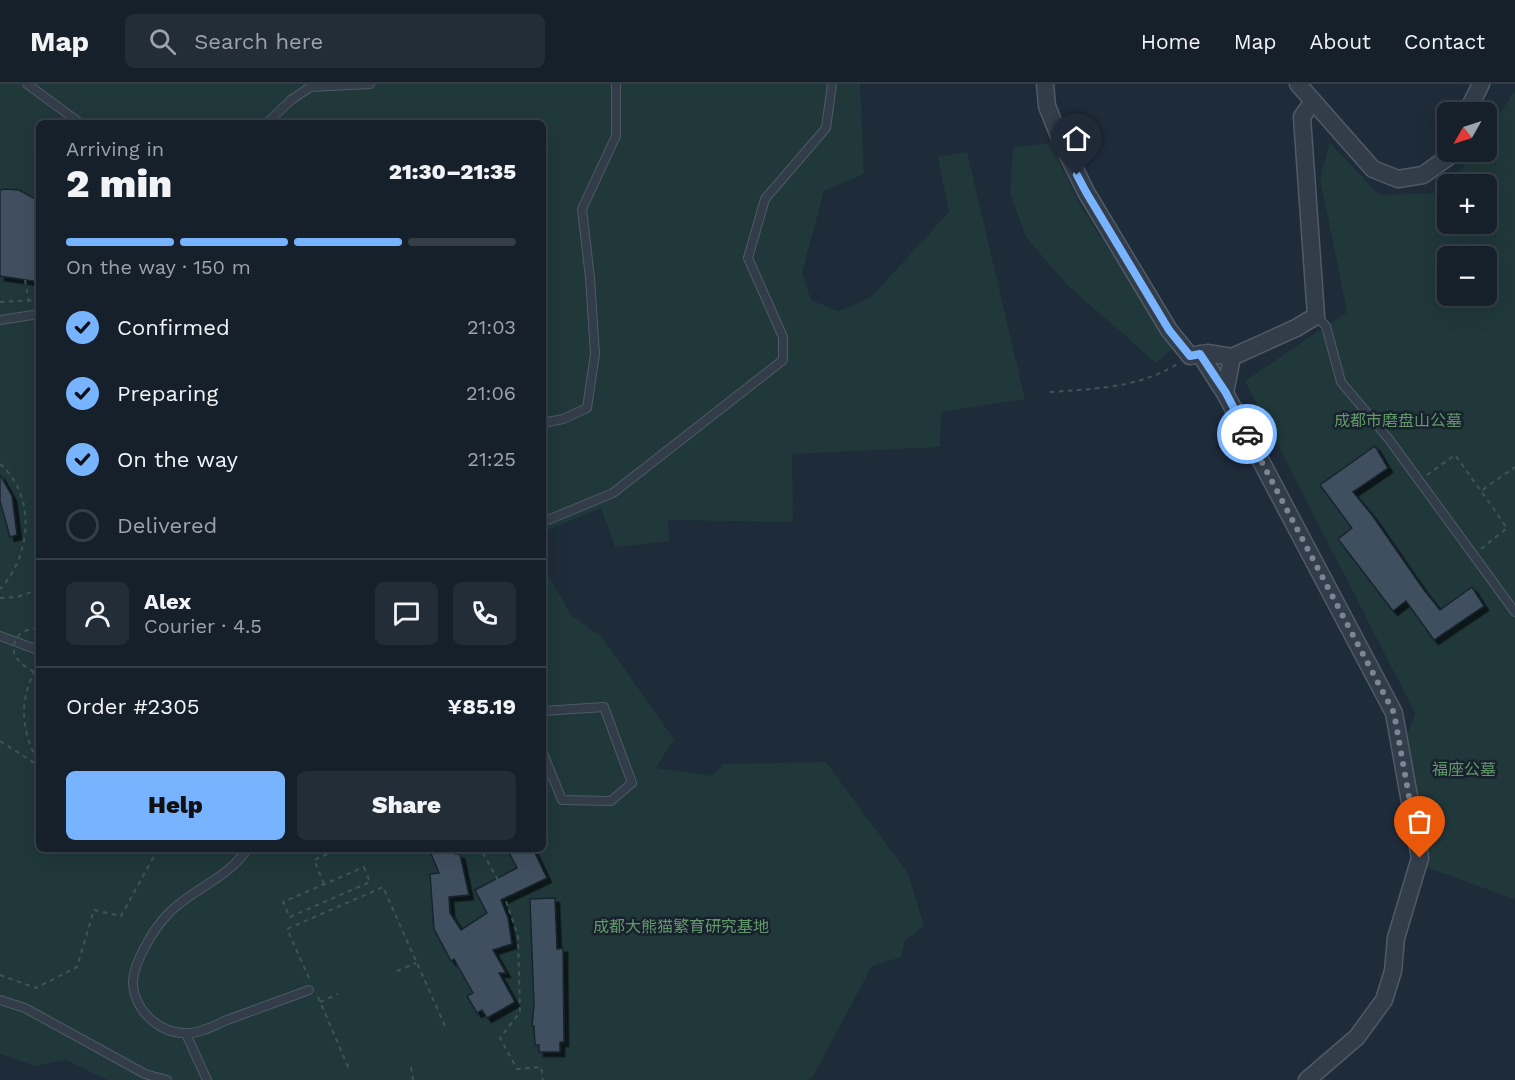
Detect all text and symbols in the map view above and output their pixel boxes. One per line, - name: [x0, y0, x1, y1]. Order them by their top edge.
- search box: [125, 14, 545, 68]
- text: Map: [30, 25, 89, 58]
- icon: search: [146, 25, 179, 58]
- text: Search here: [194, 29, 323, 54]
- text: Home: [1141, 29, 1201, 54]
- text: Map: [1234, 29, 1277, 54]
- text: About: [1310, 29, 1371, 54]
- text: Contact: [1404, 29, 1485, 54]
- north arrow: [1437, 102, 1497, 162]
- map controls: [1437, 102, 1497, 306]
- pin: [1051, 113, 1102, 175]
- icon: home: [1060, 122, 1093, 155]
- text: Arriving in: [66, 137, 164, 161]
- text: 21:30–21:35: [389, 159, 516, 184]
- text: 2 min: [66, 161, 172, 206]
- button: +: [1437, 174, 1497, 234]
- button: −: [1437, 246, 1497, 306]
- text: On the way · 150 m: [66, 255, 251, 279]
- icon: check: [66, 311, 99, 344]
- text: Confirmed: [117, 315, 230, 340]
- text: 21:03: [467, 315, 516, 339]
- icon: check: [66, 377, 99, 410]
- text: Preparing: [117, 381, 218, 406]
- text: 21:06: [466, 381, 516, 405]
- courier: [1217, 404, 1277, 464]
- park label: 成都市磨盘山公墓: [1334, 411, 1462, 430]
- icon: car: [1231, 418, 1264, 451]
- icon: check: [66, 443, 99, 476]
- text: On the way: [117, 447, 238, 472]
- text: 21:25: [467, 447, 516, 471]
- text: Delivered: [117, 513, 217, 538]
- button: person: [66, 582, 129, 645]
- button: chat: [375, 582, 438, 645]
- button: phone: [453, 582, 516, 645]
- text: Alex: [144, 589, 191, 614]
- text: Courier · 4.5: [144, 614, 262, 638]
- text: Order #2305: [66, 694, 200, 719]
- text: ¥85.19: [448, 694, 516, 719]
- park label: 福座公墓: [1432, 760, 1496, 779]
- button: Help: [66, 771, 285, 840]
- button: Share: [297, 771, 516, 840]
- pin: [1394, 796, 1445, 858]
- icon: bag: [1403, 805, 1436, 838]
- park label: 成都大熊猫繁育研究基地: [593, 917, 769, 936]

